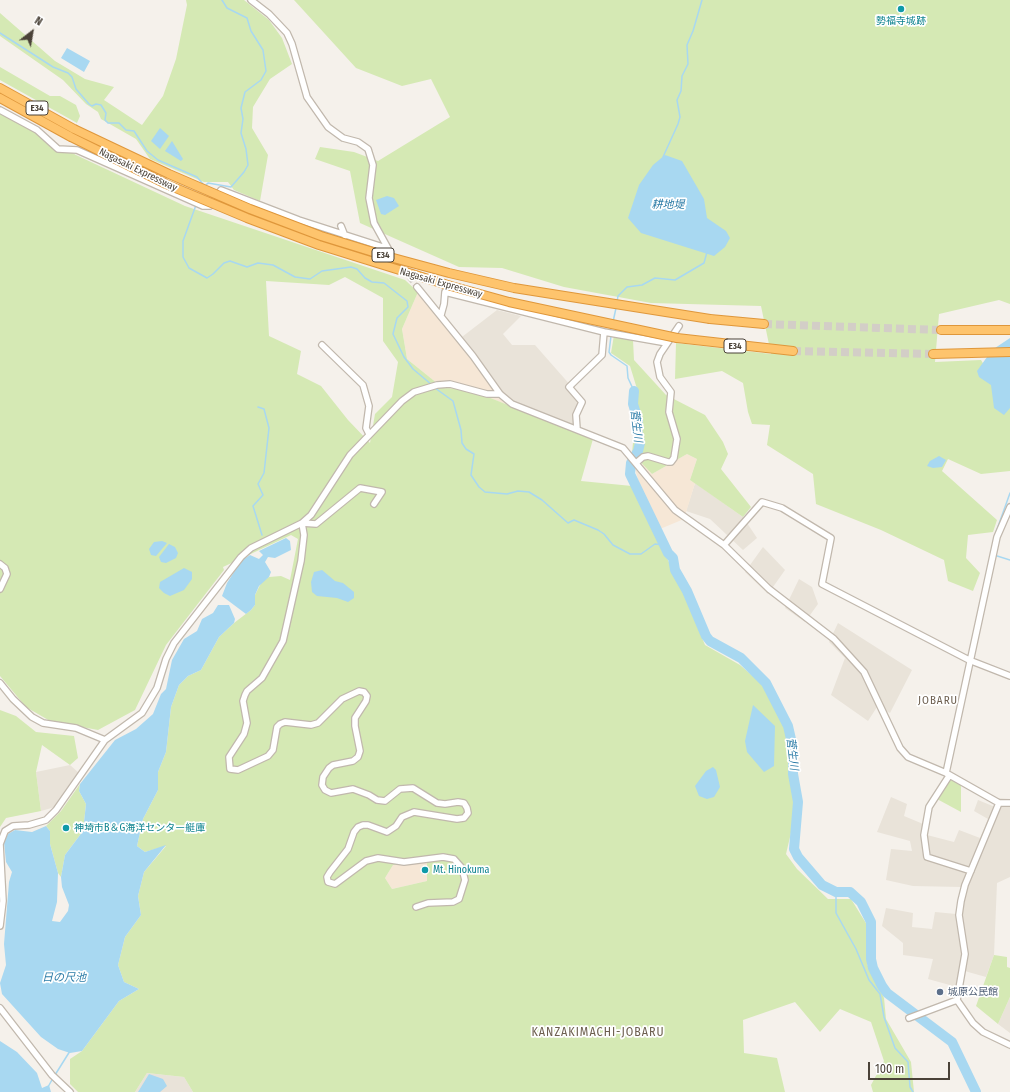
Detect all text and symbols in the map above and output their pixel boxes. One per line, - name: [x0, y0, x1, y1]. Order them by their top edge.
- marker: 勢福寺城跡: [896, 4, 906, 14]
- north arrow: [12, 12, 52, 52]
- text: N: [32, 14, 45, 29]
- place label: 勢福寺城跡: [876, 15, 926, 27]
- road number: E34: [26, 101, 48, 115]
- street label: Nagasaki Expressway: [97, 146, 179, 194]
- water label: 耕地堤: [652, 198, 684, 212]
- road number: E34: [372, 248, 394, 262]
- street label: Nagasaki Expressway: [398, 265, 484, 301]
- road number: E34: [724, 339, 746, 353]
- water label: 菅生川: [627, 409, 645, 443]
- district label: JOBARU: [918, 694, 958, 708]
- water label: 菅生川: [783, 737, 801, 771]
- place label: 神埼市B＆G海洋センター艇庫: [74, 822, 205, 834]
- marker: 神埼市B＆G海洋センター艇庫: [61, 823, 71, 833]
- place label: Mt. Hinokuma: [433, 864, 489, 876]
- marker: Mt. Hinokuma: [420, 865, 430, 875]
- water label: 日の尺池: [42, 971, 86, 985]
- place label: 城原公民館: [948, 986, 998, 998]
- marker: 城原公民館: [935, 987, 945, 997]
- district label: KANZAKIMACHI-JOBARU: [531, 1026, 665, 1040]
- scale bar: [870, 1054, 952, 1080]
- text: 100 m: [875, 1062, 904, 1076]

